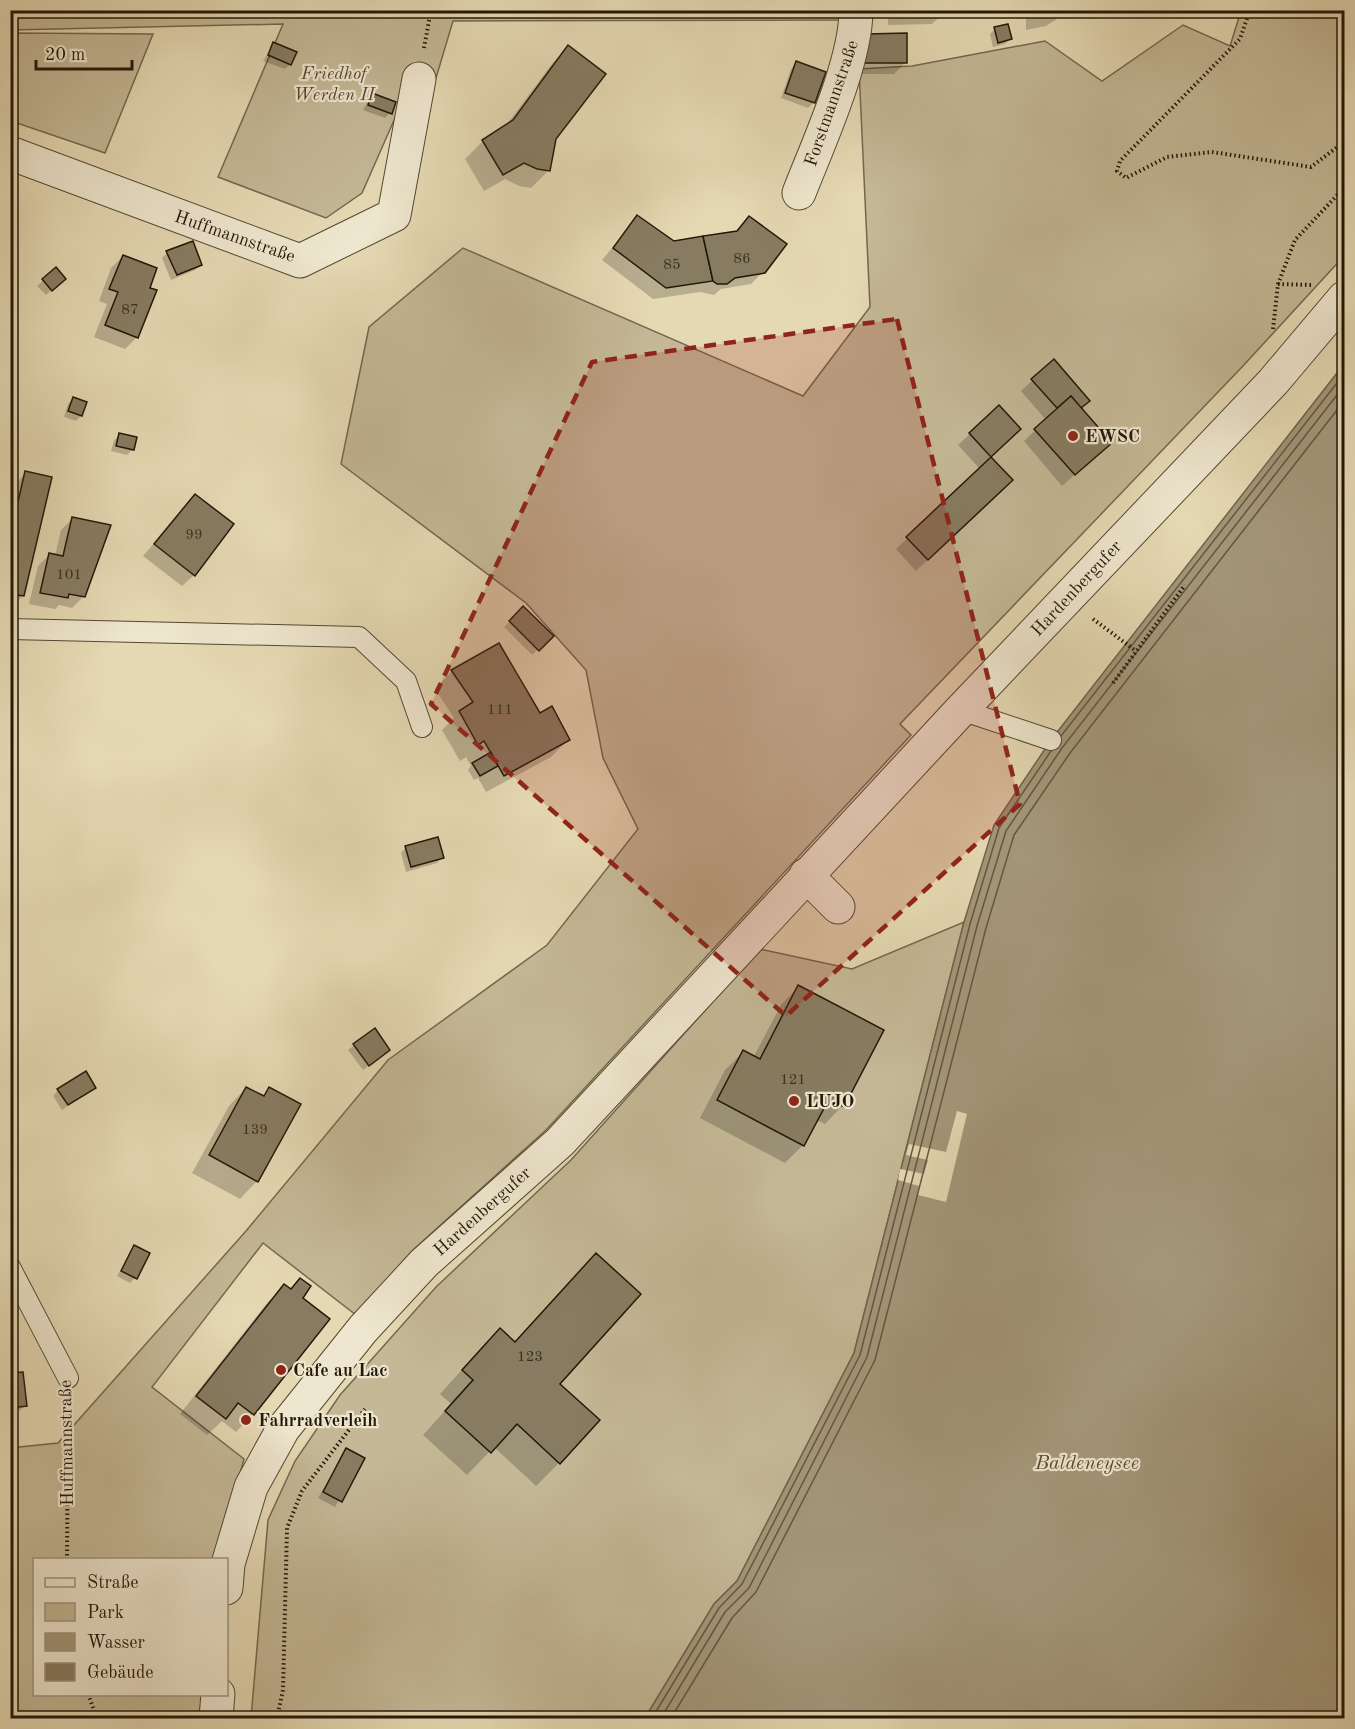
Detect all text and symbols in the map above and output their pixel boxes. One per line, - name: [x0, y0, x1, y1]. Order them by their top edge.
- scale bar: [36, 33, 132, 71]
- street label: Forstmannstraße: [802, 38, 862, 169]
- text: 20 m: [45, 46, 85, 64]
- park label: Friedhof Werden II: [293, 65, 376, 104]
- street label: Huffmannstraße: [172, 208, 297, 266]
- house number: 86: [733, 252, 751, 267]
- house number: 85: [663, 258, 681, 273]
- house number: 87: [121, 303, 139, 318]
- place label: EWSC: [1085, 428, 1140, 446]
- marker: EWSC: [1066, 429, 1080, 443]
- house number: 99: [185, 528, 203, 543]
- street label: Hardenbergufer: [1028, 537, 1126, 640]
- house number: 101: [56, 568, 82, 583]
- house number: 111: [487, 703, 513, 718]
- house number: 121: [780, 1073, 806, 1088]
- place label: LUJO: [806, 1093, 854, 1111]
- marker: LUJO: [787, 1094, 801, 1108]
- house number: 139: [242, 1123, 268, 1138]
- street label: Hardenbergufer: [431, 1163, 535, 1260]
- house number: 123: [517, 1350, 543, 1365]
- place label: Cafe au Lac: [293, 1362, 388, 1380]
- marker: Cafe au Lac: [274, 1363, 288, 1377]
- street label: Huffmannstraße: [57, 1380, 77, 1506]
- place label: Fahrradverleih: [258, 1412, 377, 1430]
- marker: Fahrradverleih: [239, 1413, 253, 1427]
- water label: Baldeneysee: [1034, 1454, 1139, 1474]
- legend: [33, 1558, 228, 1696]
- text: Straße: [87, 1574, 138, 1592]
- text: Park: [87, 1604, 124, 1622]
- text: Wasser: [87, 1634, 146, 1652]
- text: Gebäude: [87, 1664, 154, 1682]

